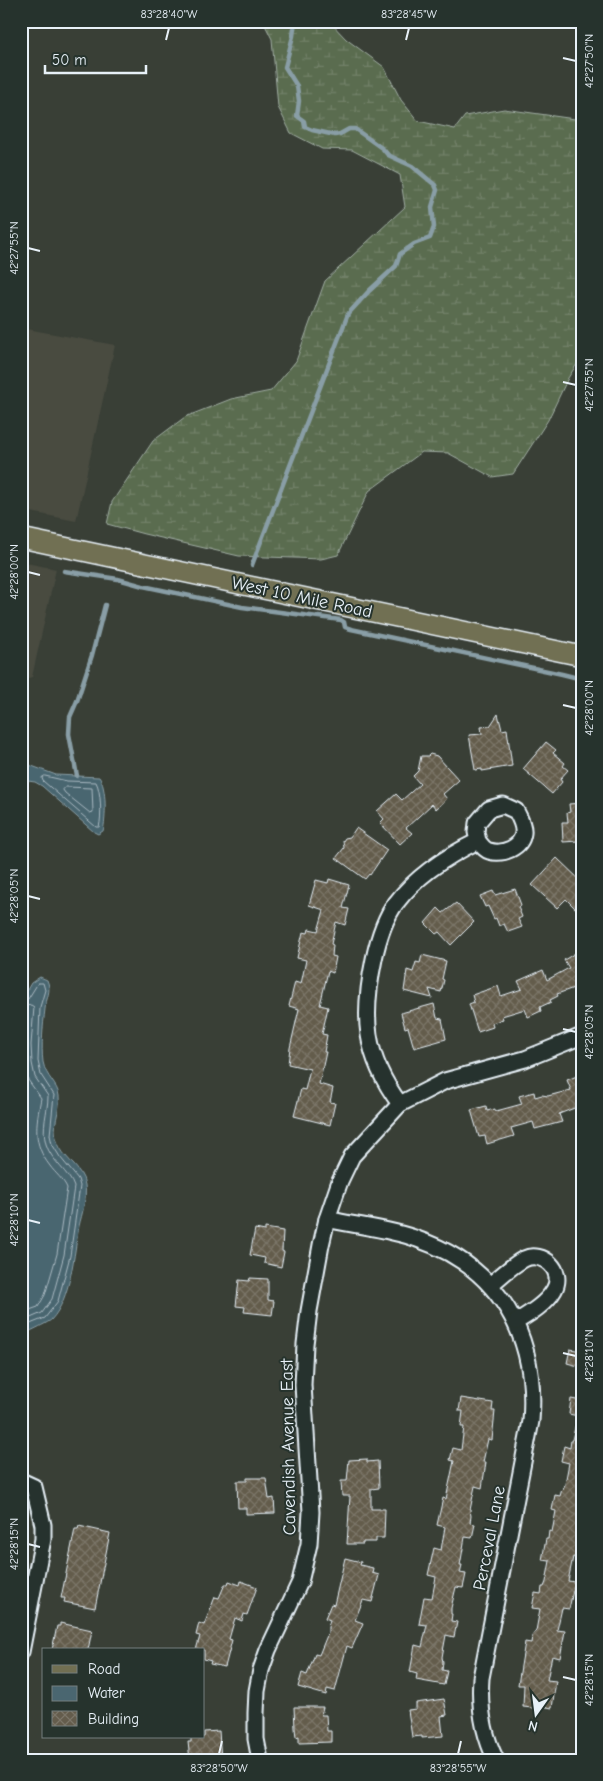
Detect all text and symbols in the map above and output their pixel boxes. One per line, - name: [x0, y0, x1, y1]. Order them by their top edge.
- text: 83°28'40"W: [141, 7, 198, 21]
- text: 83°28'45"W: [381, 7, 438, 21]
- text: 42°27'50"N: [582, 34, 596, 88]
- scale bar: [45, 42, 146, 74]
- text: 50 m: [52, 51, 87, 69]
- text: 42°27'55"N: [7, 221, 21, 275]
- text: 42°27'55"N: [582, 358, 596, 412]
- text: 42°28'00"N: [7, 544, 21, 600]
- street label: West 10 Mile Road: [230, 572, 374, 623]
- text: 42°28'00"N: [582, 680, 596, 736]
- text: 42°28'05"N: [7, 869, 21, 923]
- text: 42°28'05"N: [582, 1005, 596, 1059]
- text: 42°28'10"N: [7, 1193, 21, 1247]
- text: 42°28'10"N: [582, 1329, 596, 1383]
- street label: Cavendish Avenue East: [276, 1358, 301, 1536]
- street label: Perceval Lane: [469, 1484, 510, 1592]
- text: 42°28'15"N: [7, 1518, 21, 1570]
- legend: [42, 1648, 205, 1738]
- text: 42°28'15"N: [582, 1654, 596, 1706]
- text: Road: [88, 1660, 120, 1678]
- text: Water: [88, 1684, 125, 1702]
- north arrow: [510, 1688, 560, 1738]
- text: Building: [88, 1710, 139, 1728]
- text: N: [526, 1717, 539, 1735]
- text: 83°28'50"W: [190, 1761, 248, 1775]
- text: 83°28'55"W: [430, 1761, 487, 1775]

